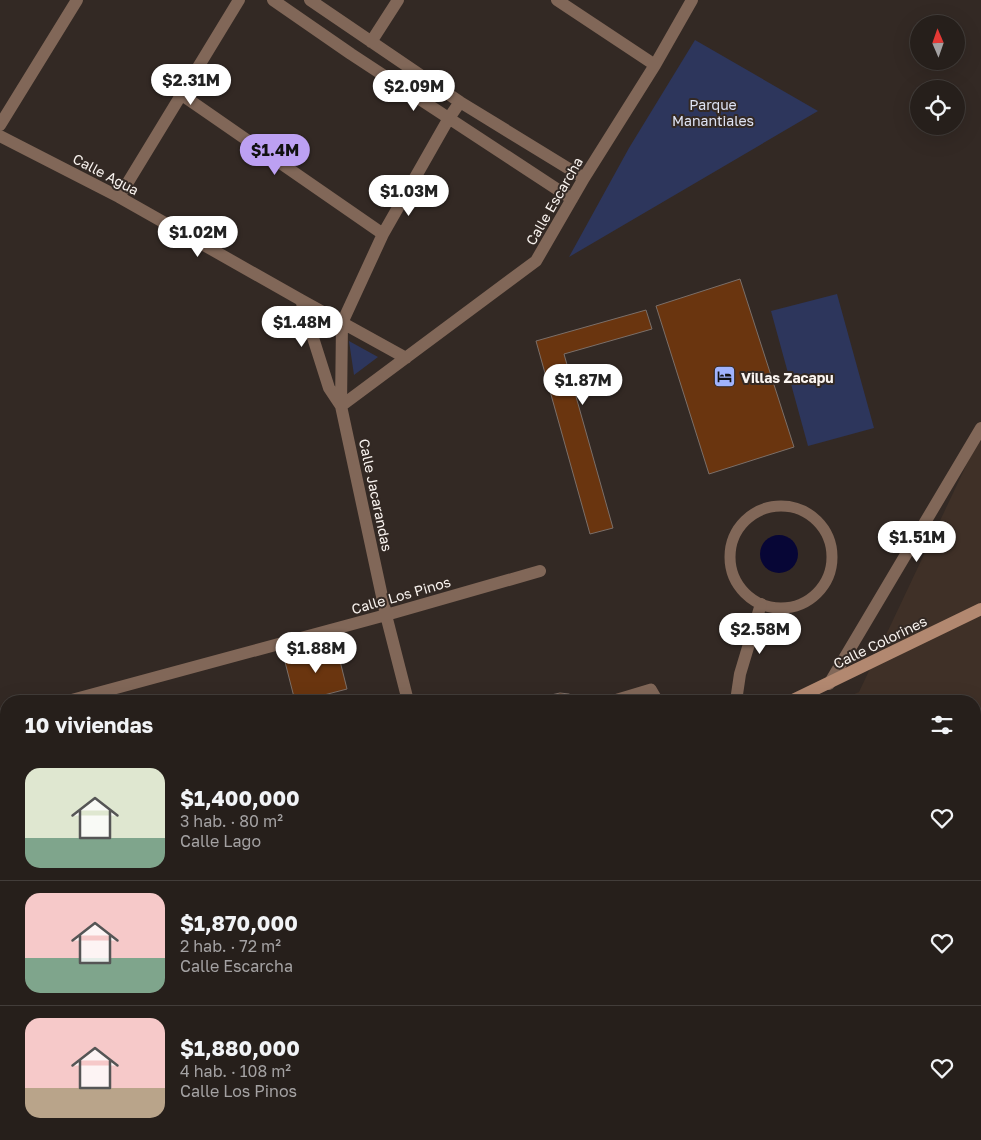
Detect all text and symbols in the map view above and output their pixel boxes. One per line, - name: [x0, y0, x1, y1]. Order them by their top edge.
- north arrow: [910, 15, 965, 70]
- map controls: [910, 15, 965, 135]
- pin: $2.31M: [150, 64, 232, 106]
- text: $2.31M: [162, 70, 220, 90]
- pin: $2.09M: [373, 70, 455, 112]
- text: $2.09M: [384, 76, 444, 96]
- button: locate: [910, 80, 965, 135]
- park label: Parque Manantiales: [672, 96, 754, 129]
- pin: $1.4M: [240, 134, 310, 176]
- text: $1.4M: [251, 140, 299, 160]
- street label: Calle Agua: [70, 150, 142, 198]
- street label: Calle Escarcha: [522, 154, 586, 248]
- pin: $1.03M: [368, 174, 450, 217]
- text: $1.03M: [380, 181, 438, 201]
- pin: $1.02M: [157, 216, 239, 258]
- text: $1.02M: [169, 222, 227, 242]
- pin: $1.48M: [261, 306, 343, 348]
- text: $1.48M: [273, 312, 331, 332]
- pin: $1.87M: [542, 364, 624, 406]
- hotel icon: Villas Zacapu: [713, 365, 737, 389]
- place label: Villas Zacapu: [741, 369, 834, 386]
- text: $1.87M: [554, 370, 612, 390]
- street label: Calle Jacarandas: [356, 437, 396, 553]
- pin: $1.51M: [876, 520, 958, 563]
- text: $1.51M: [889, 527, 945, 547]
- street label: Calle Los Pinos: [349, 573, 453, 617]
- pin: $2.58M: [719, 612, 801, 655]
- street label: Calle Colorines: [830, 612, 930, 672]
- text: $2.58M: [730, 619, 790, 639]
- pin: $1.88M: [275, 632, 357, 674]
- text: $1.88M: [287, 638, 345, 658]
- icon: filters: [928, 711, 956, 739]
- text: 10 viviendas: [25, 712, 153, 738]
- text: $1,400,000: [180, 785, 300, 811]
- icon: home: [65, 788, 125, 848]
- icon: heart: [928, 804, 956, 832]
- text: 3 hab. · 80 m²: [180, 811, 283, 831]
- text: Calle Lago: [180, 831, 261, 851]
- text: $1,870,000: [180, 910, 298, 936]
- icon: home: [65, 913, 125, 973]
- icon: heart: [928, 929, 956, 957]
- text: 2 hab. · 72 m²: [180, 936, 281, 956]
- text: Calle Escarcha: [180, 956, 293, 976]
- text: $1,880,000: [180, 1035, 300, 1061]
- icon: home: [65, 1038, 125, 1098]
- icon: heart: [928, 1054, 956, 1082]
- text: 4 hab. · 108 m²: [180, 1061, 291, 1081]
- text: Calle Los Pinos: [180, 1081, 297, 1101]

